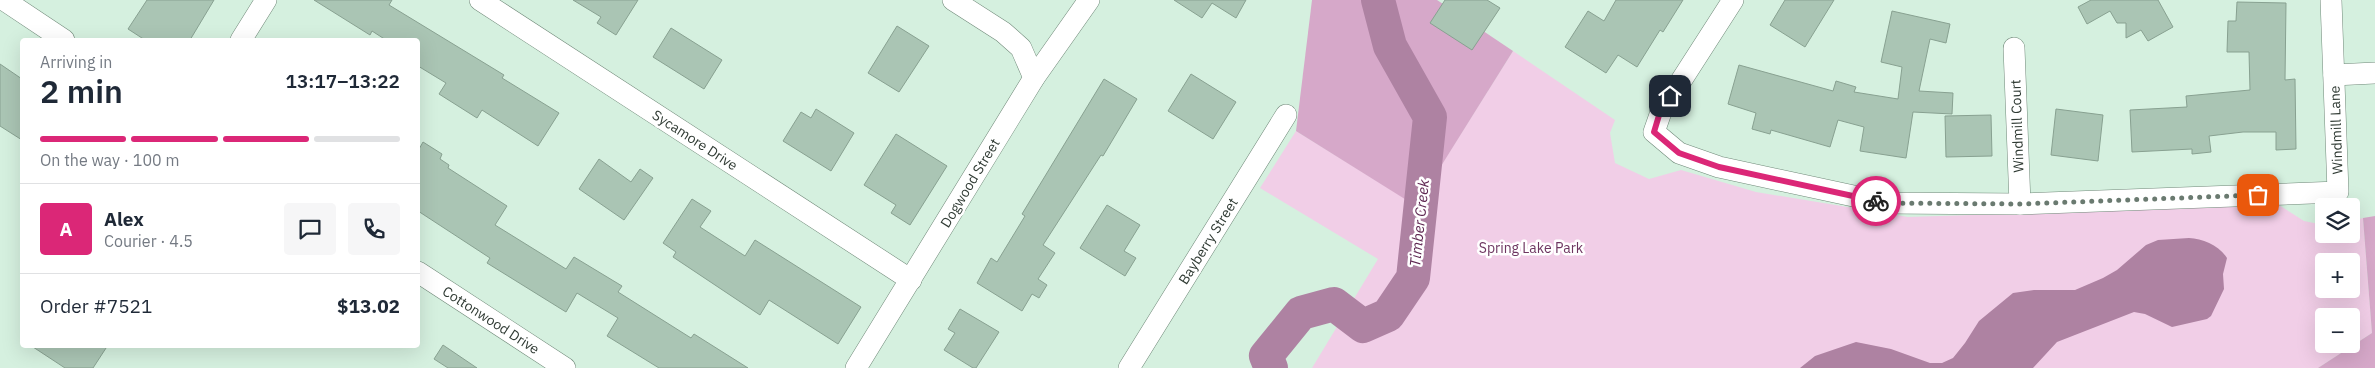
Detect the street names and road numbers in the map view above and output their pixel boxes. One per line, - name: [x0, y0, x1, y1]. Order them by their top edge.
- street label: Windmill Court: [2006, 79, 2028, 173]
- street label: Windmill Lane: [2325, 85, 2347, 175]
- street label: Sycamore Drive: [649, 106, 741, 174]
- street label: Dogwood Street: [936, 135, 1004, 231]
- street label: Bayberry Street: [1174, 194, 1242, 288]
- street label: Cottonwood Drive: [439, 282, 543, 358]

